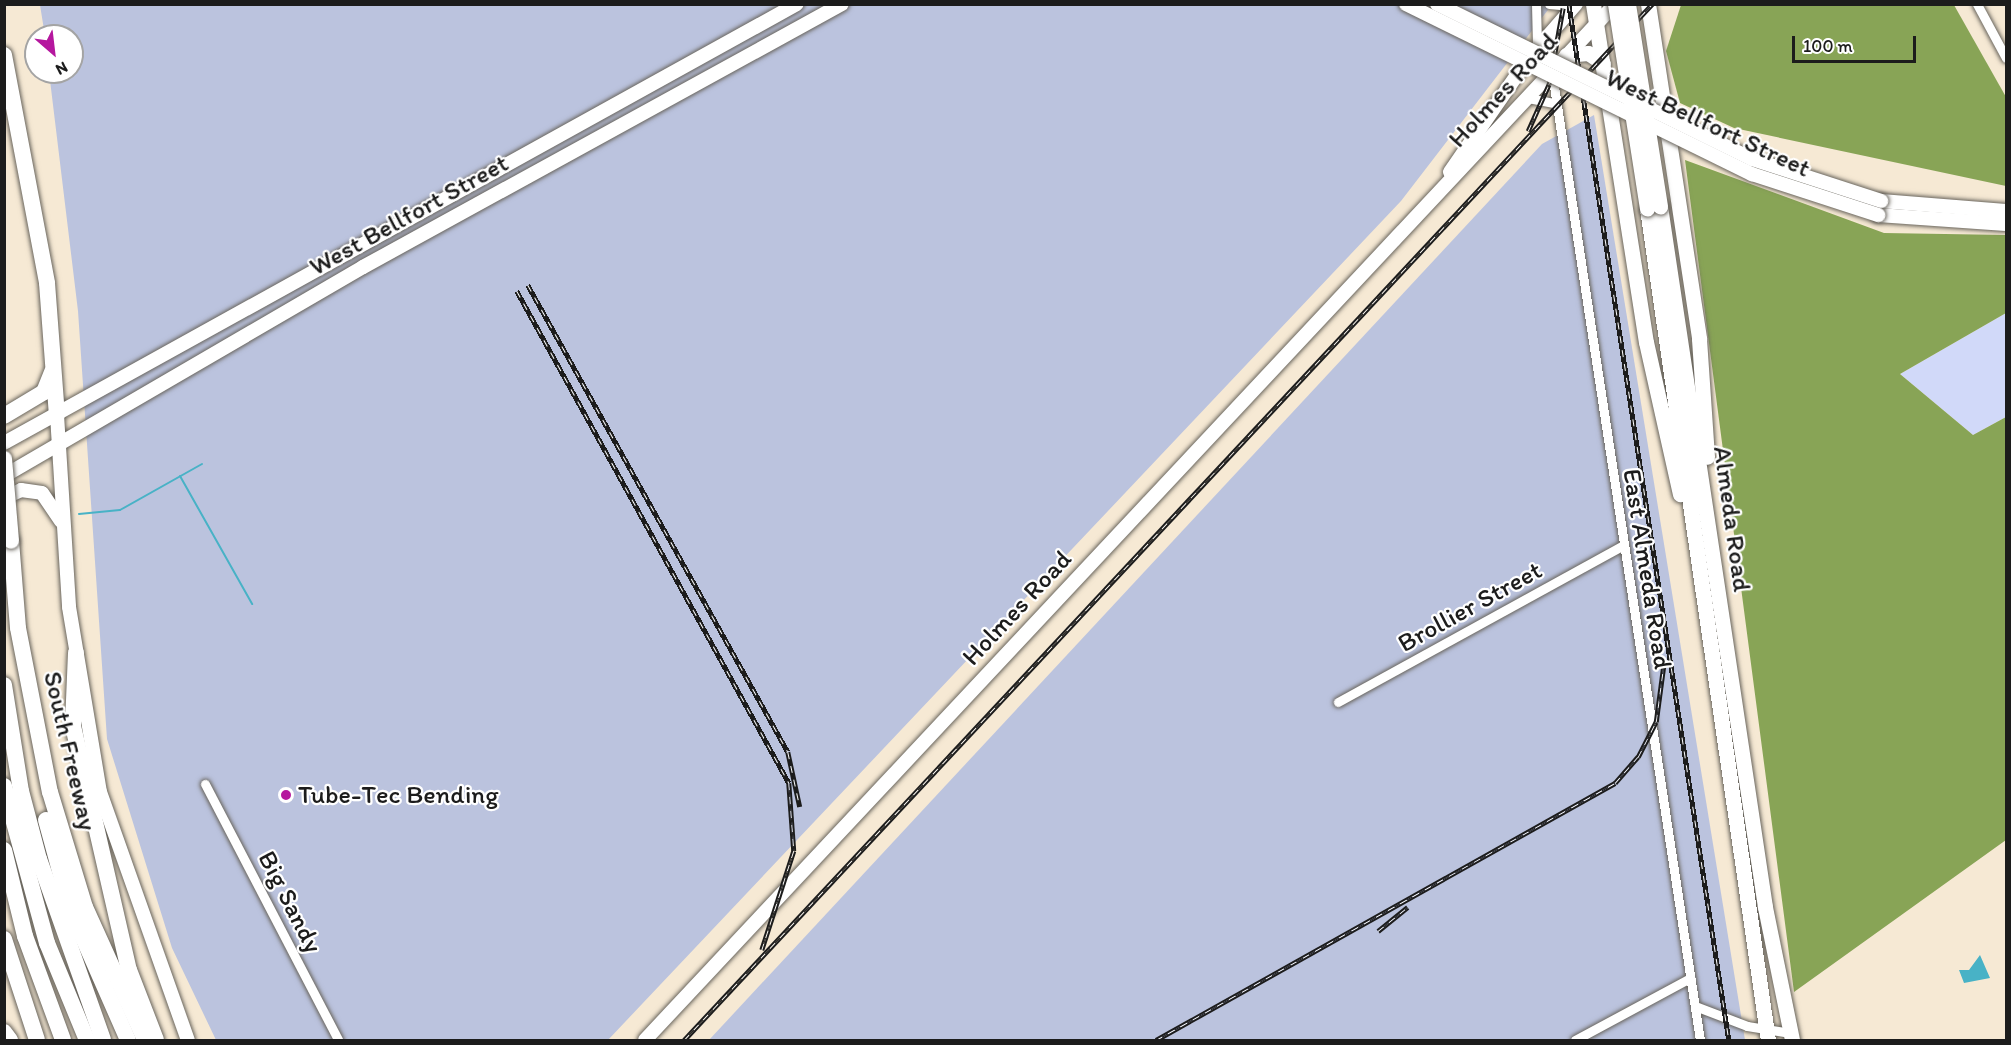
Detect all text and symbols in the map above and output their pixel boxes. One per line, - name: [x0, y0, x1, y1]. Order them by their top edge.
- north arrow: [24, 24, 84, 84]
- scale bar: [1795, 24, 1920, 62]
- street label: Holmes Road: [1442, 26, 1564, 154]
- text: 100 m: [1803, 35, 1853, 57]
- text: N: [53, 58, 71, 79]
- street label: West Bellfort Street: [1601, 62, 1815, 184]
- street label: West Bellfort Street: [304, 147, 514, 283]
- street label: Almeda Road: [1706, 444, 1758, 594]
- street label: East Almeda Road: [1616, 467, 1678, 671]
- street label: Holmes Road: [956, 544, 1078, 672]
- street label: Brollier Street: [1393, 555, 1547, 659]
- street label: South Freeway: [36, 668, 104, 834]
- place label: Tube-Tec Bending: [298, 779, 499, 811]
- marker: Tube-Tec Bending: [279, 788, 293, 802]
- street label: Big Sandy: [251, 845, 329, 959]

